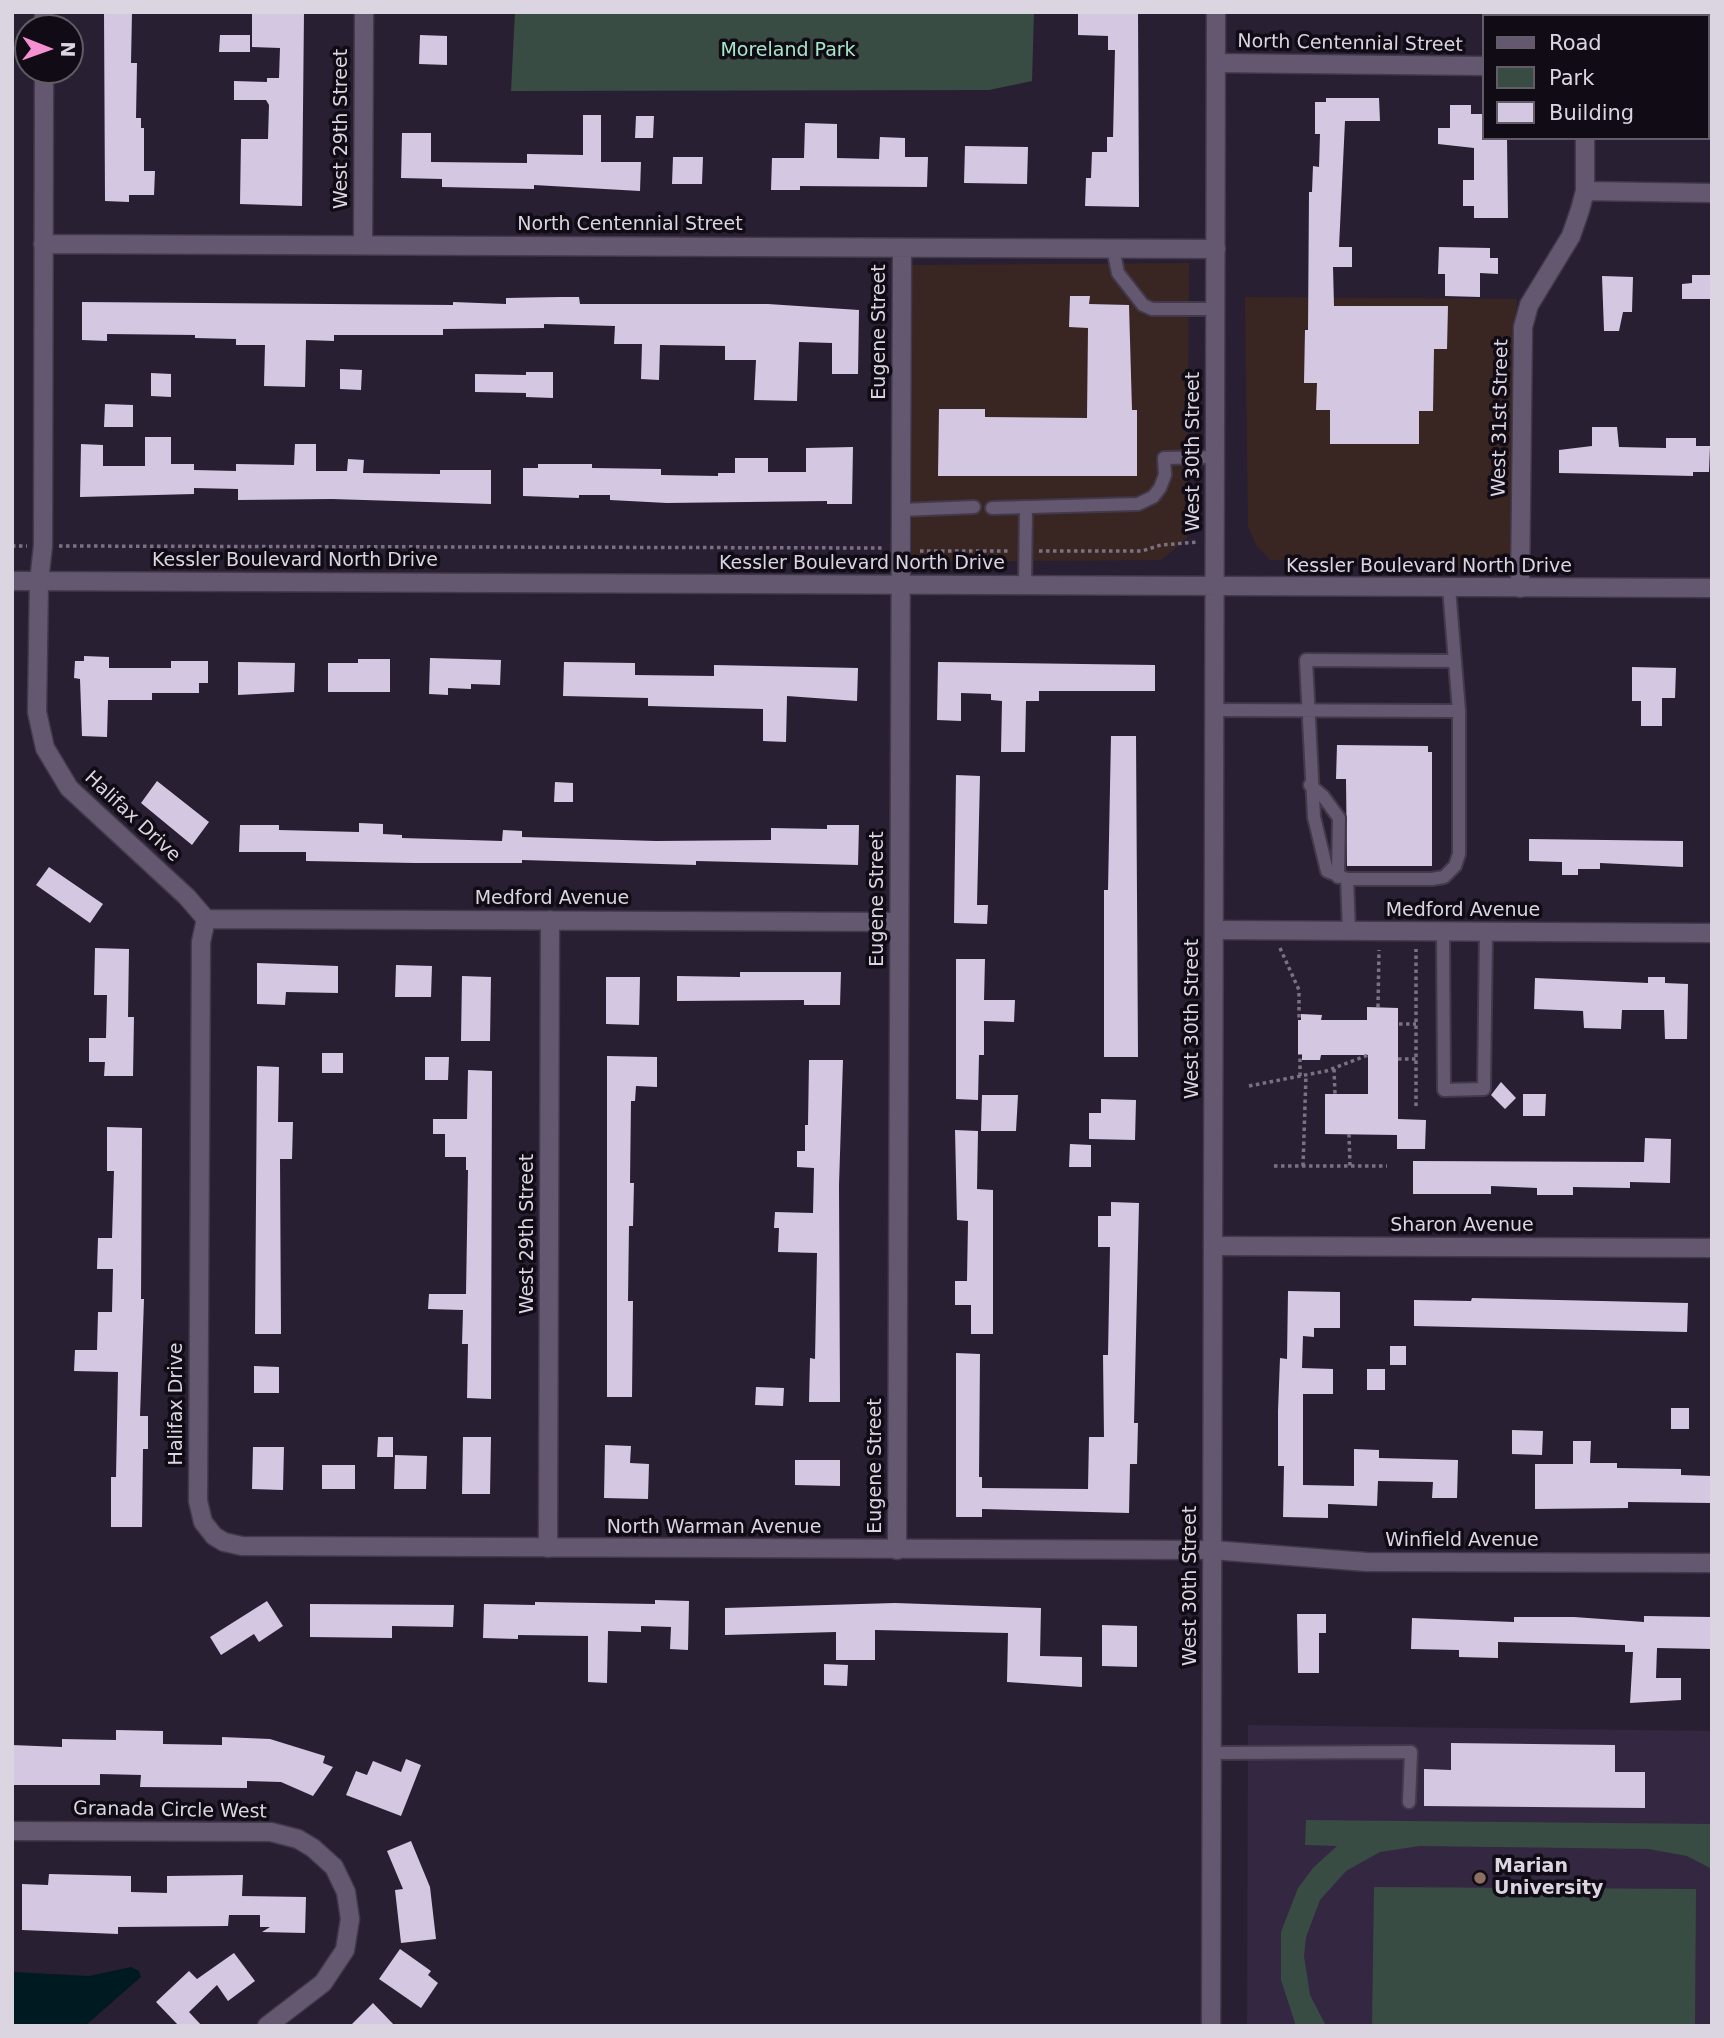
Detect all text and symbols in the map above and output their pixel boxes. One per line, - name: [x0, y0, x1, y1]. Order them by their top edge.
- north arrow: [14, 14, 84, 84]
- legend: [1482, 14, 1710, 140]
- street label: North Centennial Street: [1237, 31, 1463, 57]
- text: Road: [1549, 31, 1602, 55]
- park label: Moreland Park: [720, 40, 856, 62]
- text: N: [57, 41, 79, 57]
- street label: West 29th Street: [331, 49, 353, 209]
- text: Park: [1549, 66, 1594, 90]
- text: Building: [1549, 101, 1634, 125]
- street label: North Centennial Street: [517, 214, 743, 236]
- street label: Eugene Street: [869, 264, 891, 400]
- street label: West 31st Street: [1488, 339, 1514, 497]
- street label: West 30th Street: [1183, 372, 1205, 532]
- street label: Kessler Boulevard North Drive: [152, 550, 438, 572]
- street label: Kessler Boulevard North Drive: [719, 553, 1005, 575]
- street label: Kessler Boulevard North Drive: [1286, 556, 1572, 578]
- street label: Halifax Drive: [79, 767, 185, 867]
- street label: Eugene Street: [867, 831, 889, 967]
- street label: Medford Avenue: [475, 888, 629, 910]
- street label: Medford Avenue: [1386, 900, 1540, 922]
- street label: West 30th Street: [1182, 939, 1204, 1099]
- street label: West 29th Street: [517, 1154, 539, 1314]
- street label: Sharon Avenue: [1390, 1215, 1534, 1237]
- street label: Halifax Drive: [166, 1343, 188, 1465]
- street label: Eugene Street: [865, 1398, 887, 1534]
- street label: West 30th Street: [1180, 1506, 1202, 1666]
- street label: North Warman Avenue: [607, 1517, 821, 1539]
- street label: Winfield Avenue: [1385, 1530, 1539, 1552]
- street label: Granada Circle West: [73, 1798, 267, 1824]
- place label: Marian University: [1494, 1856, 1603, 1900]
- marker: Marian University: [1472, 1870, 1488, 1886]

